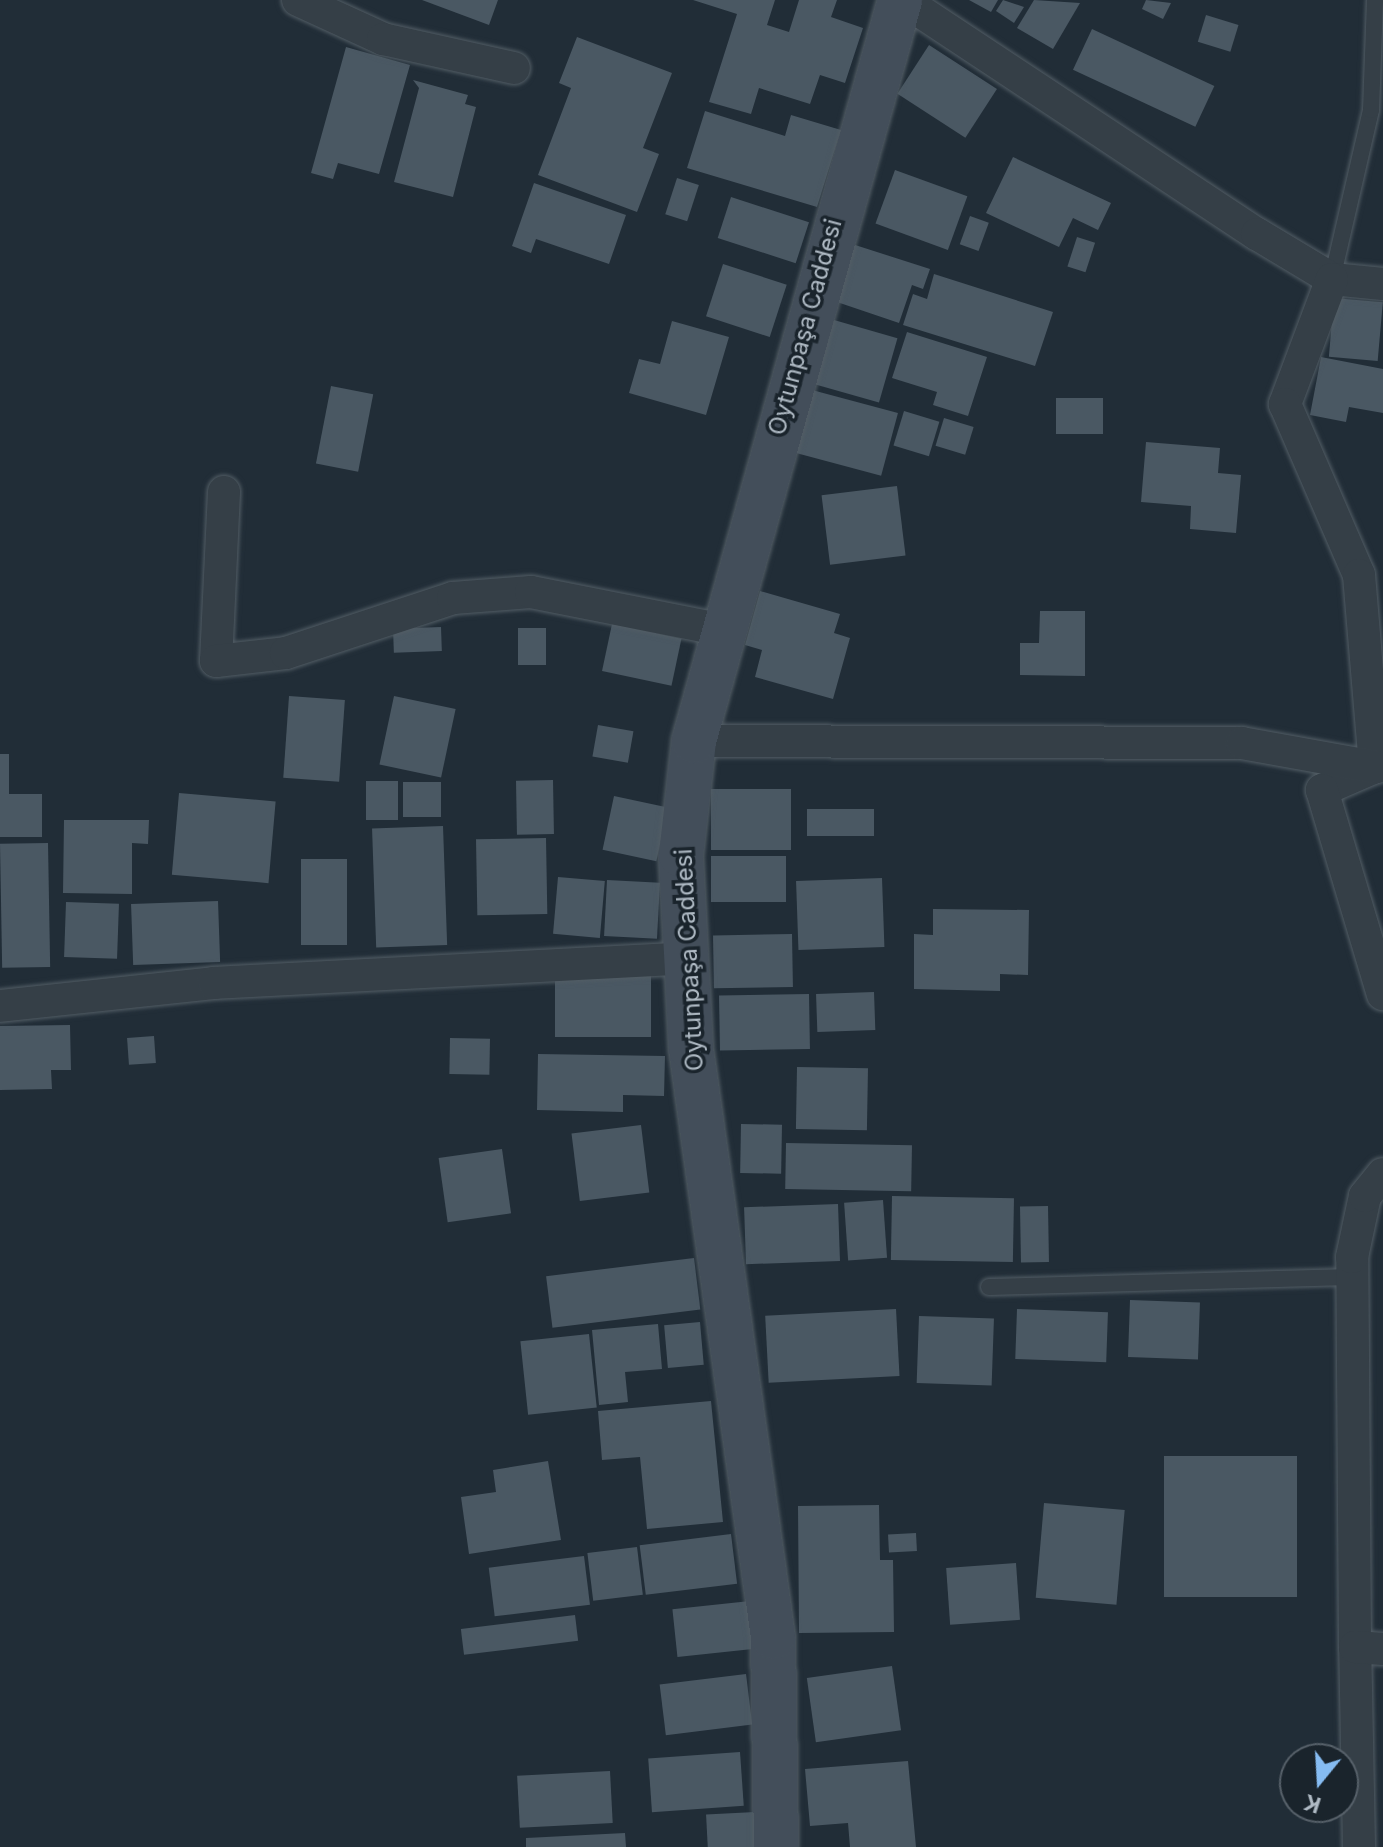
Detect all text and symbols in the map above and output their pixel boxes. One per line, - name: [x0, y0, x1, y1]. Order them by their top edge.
- street label: Oytunpaşa Caddesi: [762, 216, 848, 438]
- street label: Oytunpaşa Caddesi: [669, 848, 709, 1072]
- north arrow: [1279, 1743, 1359, 1823]
- text: K: [1301, 1789, 1324, 1819]

